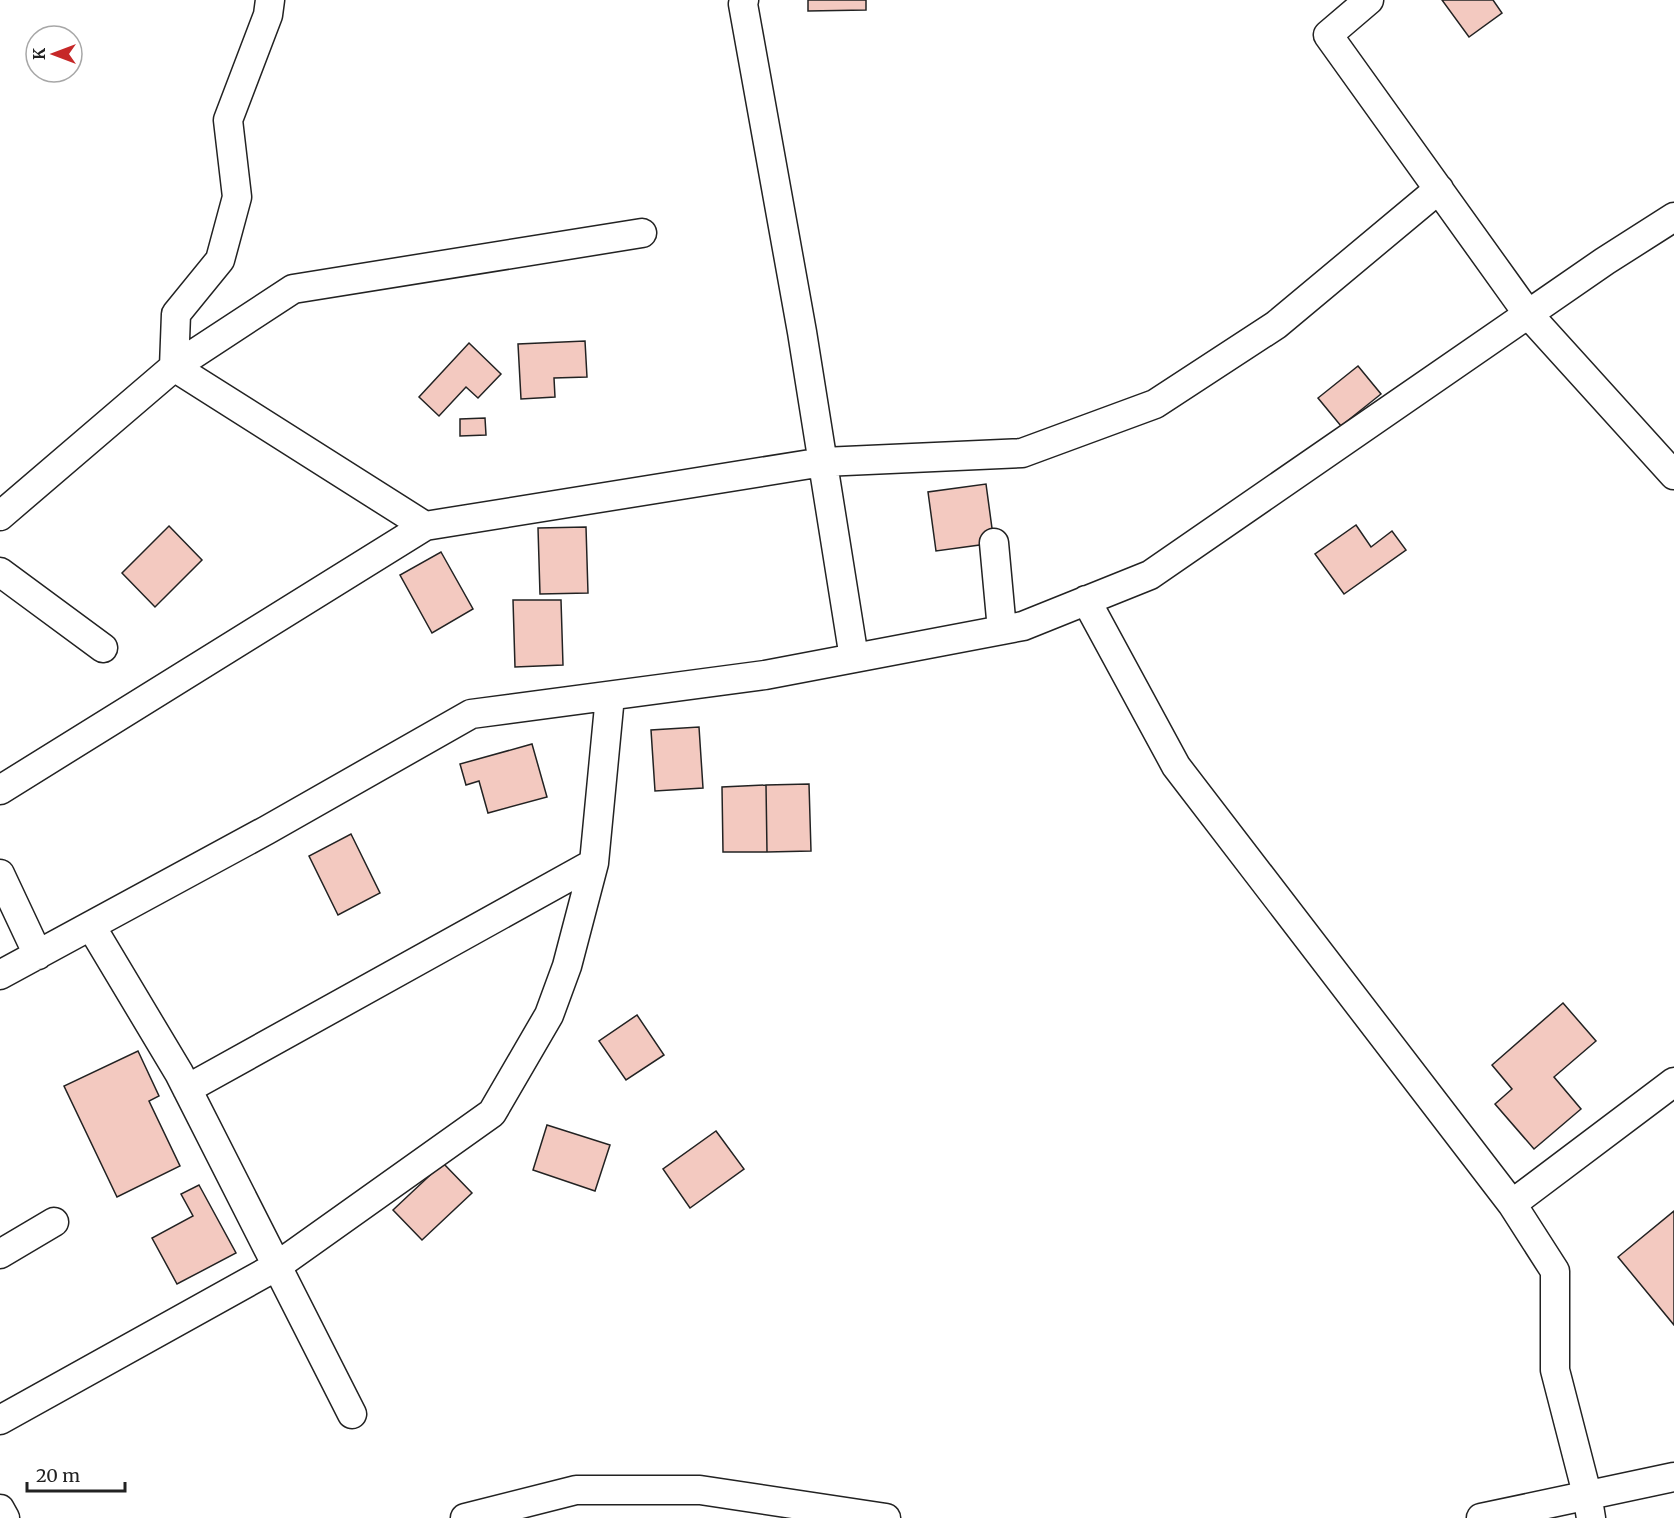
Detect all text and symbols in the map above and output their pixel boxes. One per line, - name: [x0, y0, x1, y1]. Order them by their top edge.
- north arrow: [24, 24, 84, 84]
- text: K: [29, 48, 49, 60]
- scale bar: [27, 1455, 124, 1493]
- text: 20 m: [36, 1464, 80, 1487]

